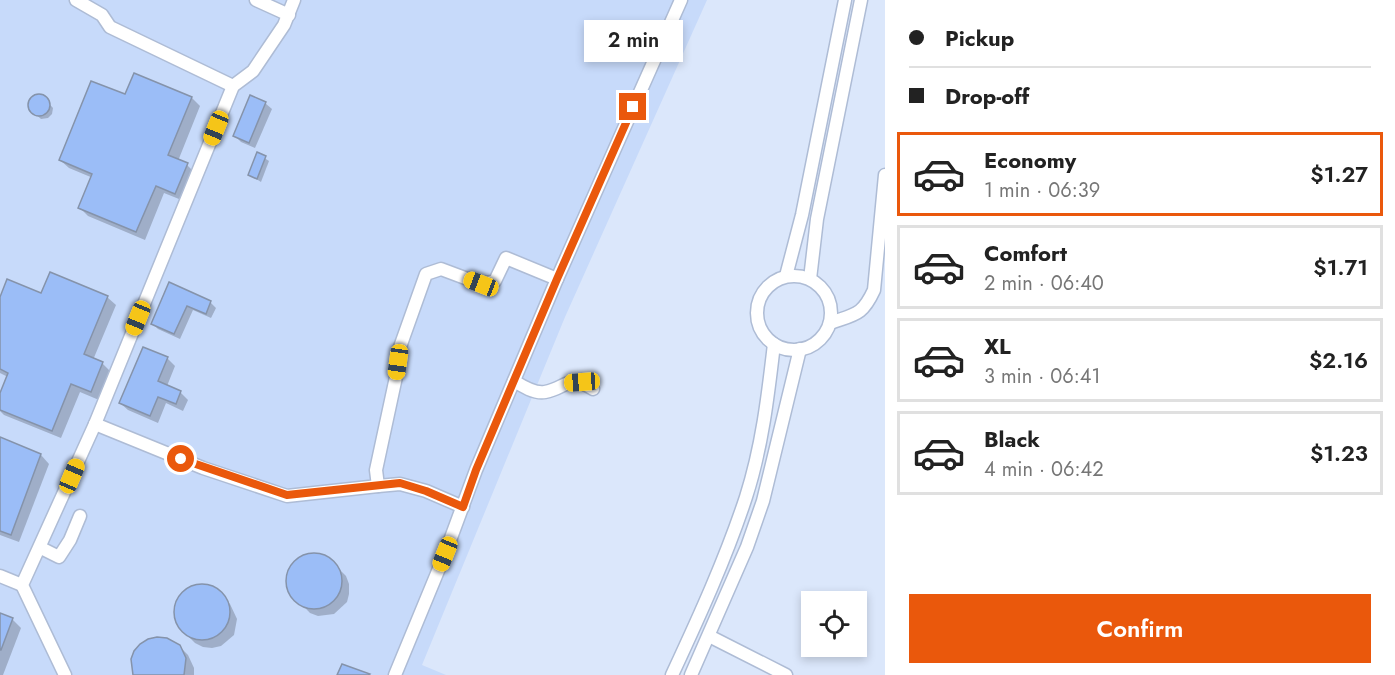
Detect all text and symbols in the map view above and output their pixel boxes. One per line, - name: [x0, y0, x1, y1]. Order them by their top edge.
- callout: 2 min: [584, 20, 682, 62]
- text: Pickup: [945, 22, 1014, 54]
- text: 2 min: [608, 26, 659, 55]
- text: Drop-off: [945, 80, 1029, 112]
- route end: [619, 93, 646, 120]
- car: [201, 108, 231, 148]
- text: Economy: [984, 144, 1076, 176]
- icon: car: [912, 147, 966, 201]
- text: $1.27: [1310, 158, 1368, 190]
- text: 1 min · 06:39: [984, 176, 1100, 205]
- text: Comfort: [984, 237, 1067, 269]
- icon: car: [912, 240, 966, 294]
- text: $1.71: [1313, 251, 1368, 283]
- car: [461, 269, 501, 299]
- text: 2 min · 06:40: [984, 269, 1104, 298]
- car: [123, 298, 153, 338]
- text: XL: [984, 330, 1011, 362]
- icon: car: [912, 333, 966, 387]
- car: [387, 343, 409, 381]
- text: $2.16: [1309, 344, 1368, 376]
- text: 3 min · 06:41: [984, 362, 1100, 391]
- car: [563, 372, 601, 392]
- text: Black: [984, 423, 1040, 455]
- icon: car: [912, 426, 966, 480]
- text: $1.23: [1310, 437, 1368, 469]
- route start: [167, 445, 194, 472]
- text: 4 min · 06:42: [984, 455, 1104, 484]
- car: [57, 456, 87, 496]
- car: [430, 534, 460, 574]
- map controls: [801, 591, 867, 657]
- button: locate: [801, 591, 867, 657]
- button: Confirm: [909, 594, 1371, 663]

